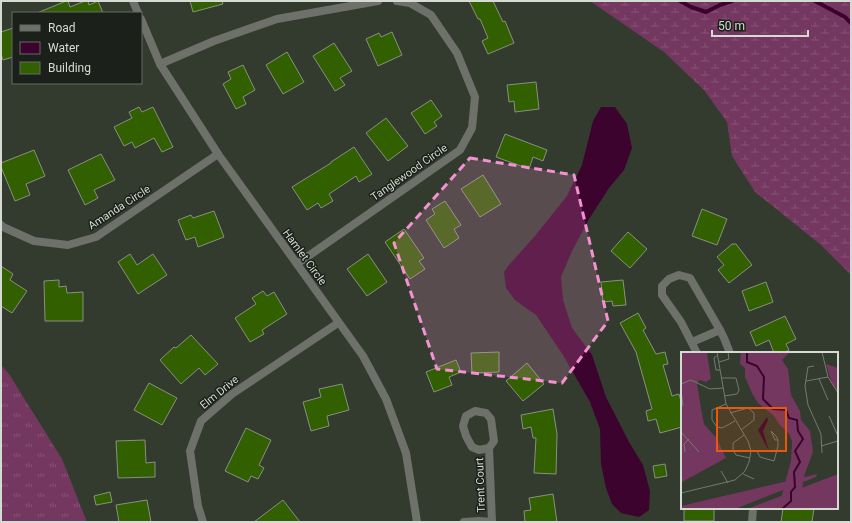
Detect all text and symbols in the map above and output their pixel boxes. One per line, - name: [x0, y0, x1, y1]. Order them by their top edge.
- legend: [12, 12, 142, 84]
- scale bar: [712, 12, 808, 38]
- text: 50 m: [718, 19, 745, 33]
- text: Road: [48, 21, 76, 35]
- text: Water: [48, 41, 79, 55]
- text: Building: [48, 61, 91, 75]
- street label: Tanglewood Circle: [369, 141, 450, 204]
- street label: Amanda Circle: [86, 182, 153, 232]
- street label: Hamlet Circle: [280, 227, 329, 288]
- inset map: [681, 352, 838, 509]
- street label: Elm Drive: [197, 373, 241, 412]
- street label: Trent Court: [473, 457, 488, 513]

